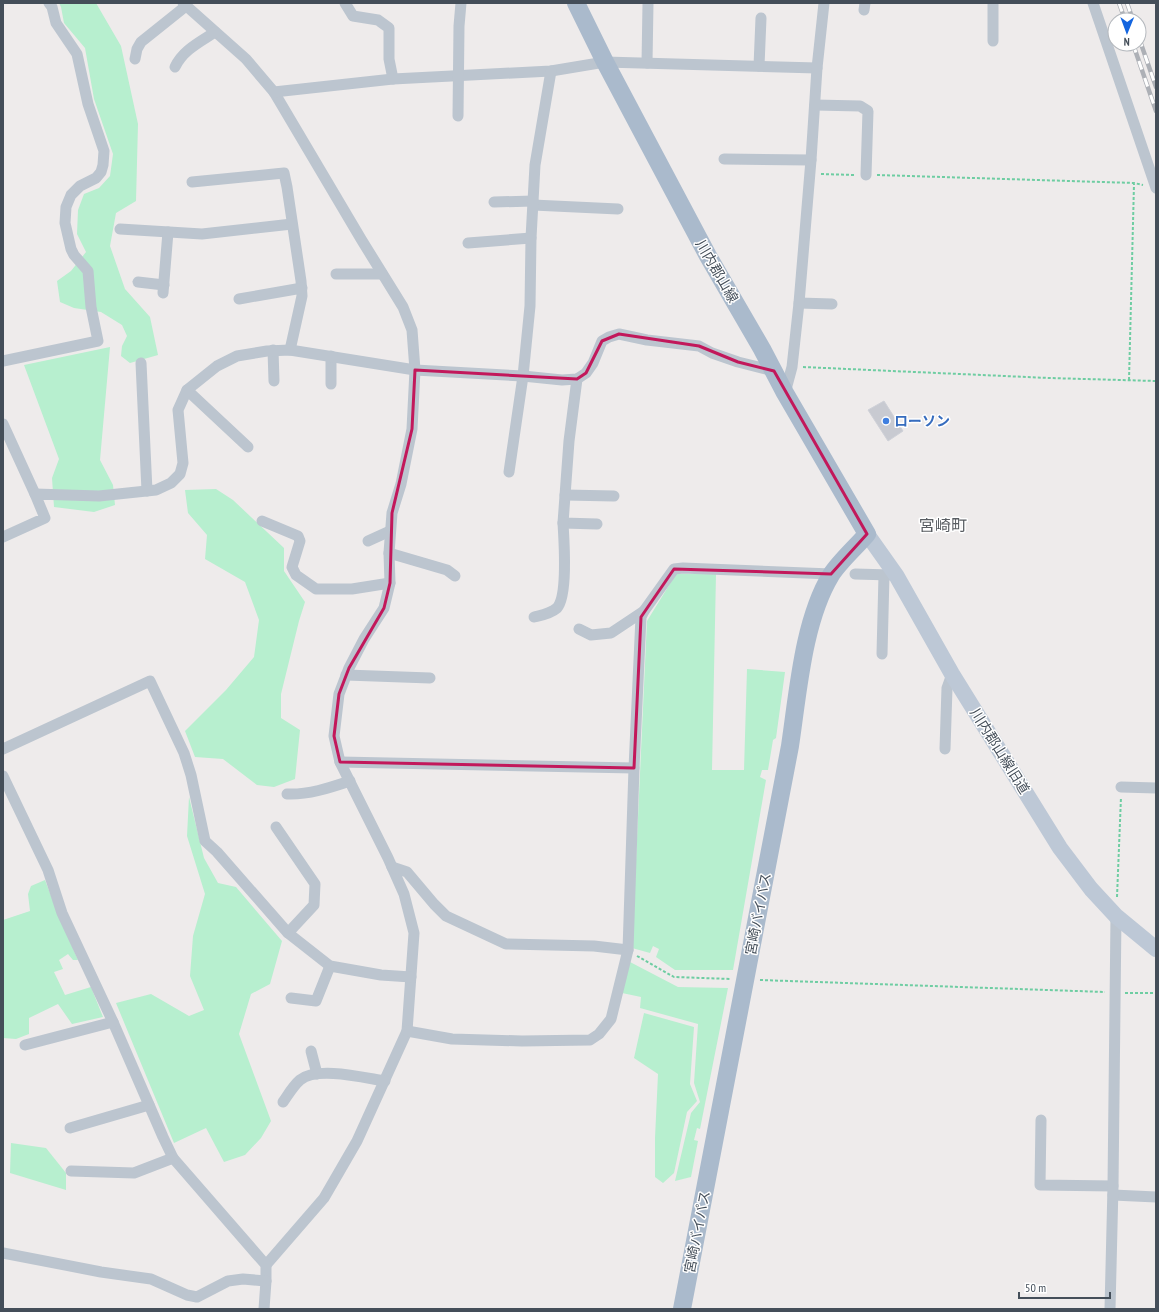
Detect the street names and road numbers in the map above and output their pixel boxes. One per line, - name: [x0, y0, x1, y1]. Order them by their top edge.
- street label: 川内郡山線: [692, 236, 742, 306]
- street label: 川内郡山線旧道: [966, 705, 1034, 797]
- street label: 宮崎バイパス: [741, 871, 775, 957]
- street label: 宮崎バイパス: [680, 1189, 714, 1275]

